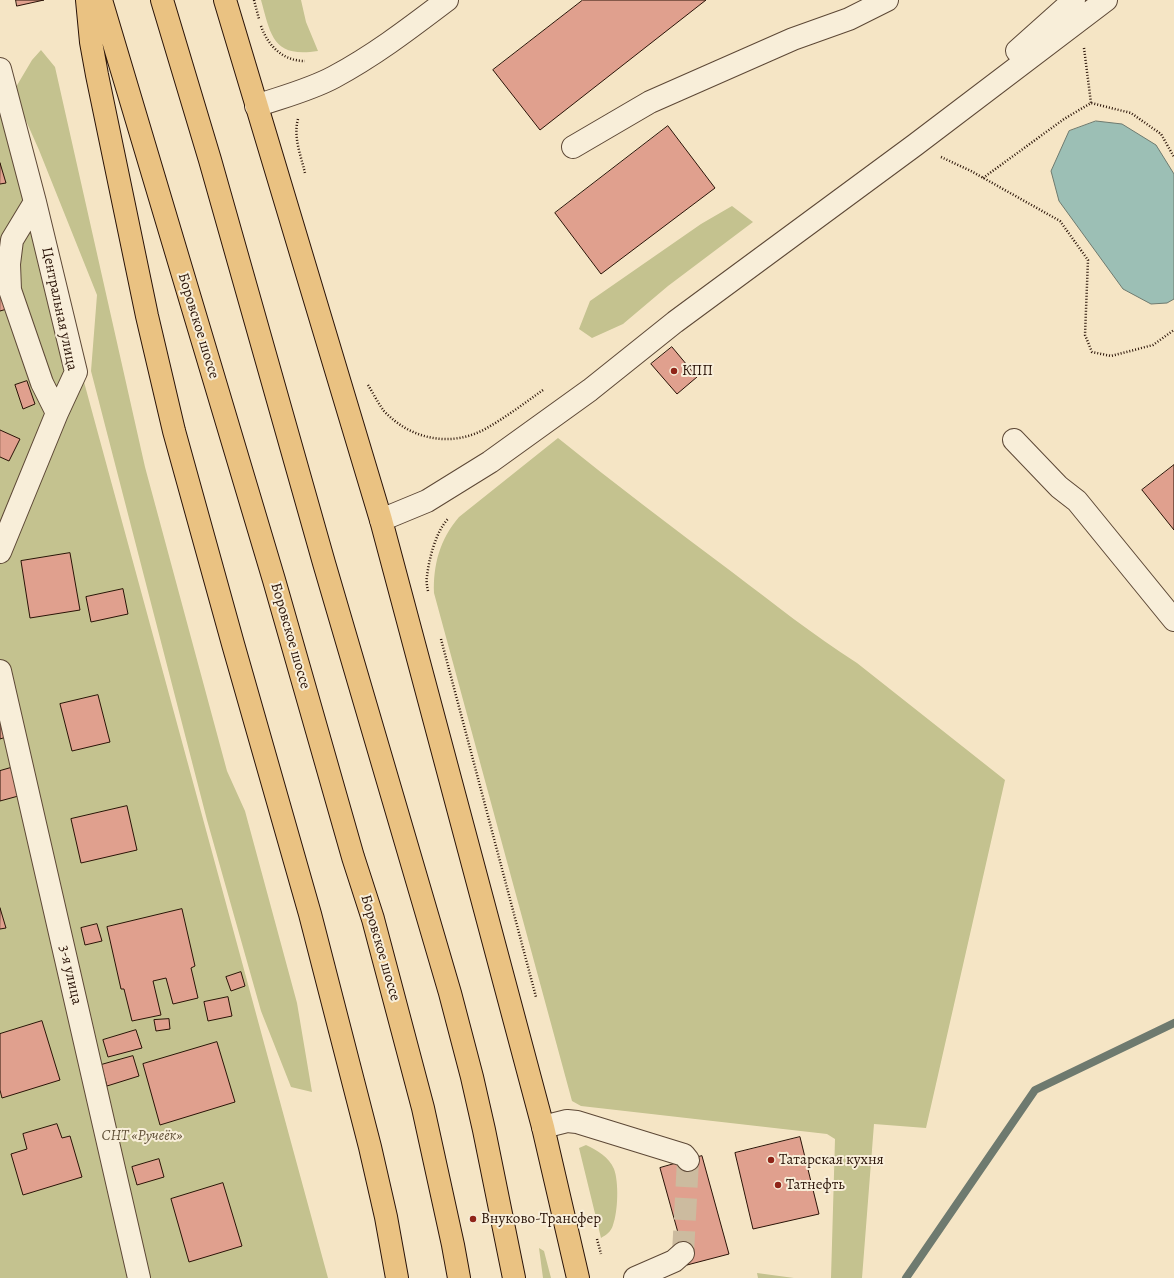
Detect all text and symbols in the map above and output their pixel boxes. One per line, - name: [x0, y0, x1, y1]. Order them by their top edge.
- street label: Центральная улица: [37, 246, 81, 372]
- street label: Боровское шоссе: [173, 271, 223, 381]
- place label: КПП: [682, 362, 713, 380]
- marker: КПП: [669, 366, 679, 376]
- street label: Боровское шоссе: [266, 581, 314, 691]
- street label: Боровское шоссе: [356, 893, 404, 1003]
- street label: 3-я улица: [54, 944, 86, 1006]
- park label: СНТ «Ручеёк»: [102, 1127, 182, 1145]
- place label: Татарская кухня: [779, 1151, 884, 1169]
- marker: Татарская кухня: [766, 1155, 776, 1165]
- place label: Татнефть: [786, 1176, 845, 1194]
- marker: Татнефть: [773, 1180, 783, 1190]
- place label: Внуково-Трансфер: [481, 1210, 601, 1228]
- marker: Внуково-Трансфер: [468, 1214, 478, 1224]

